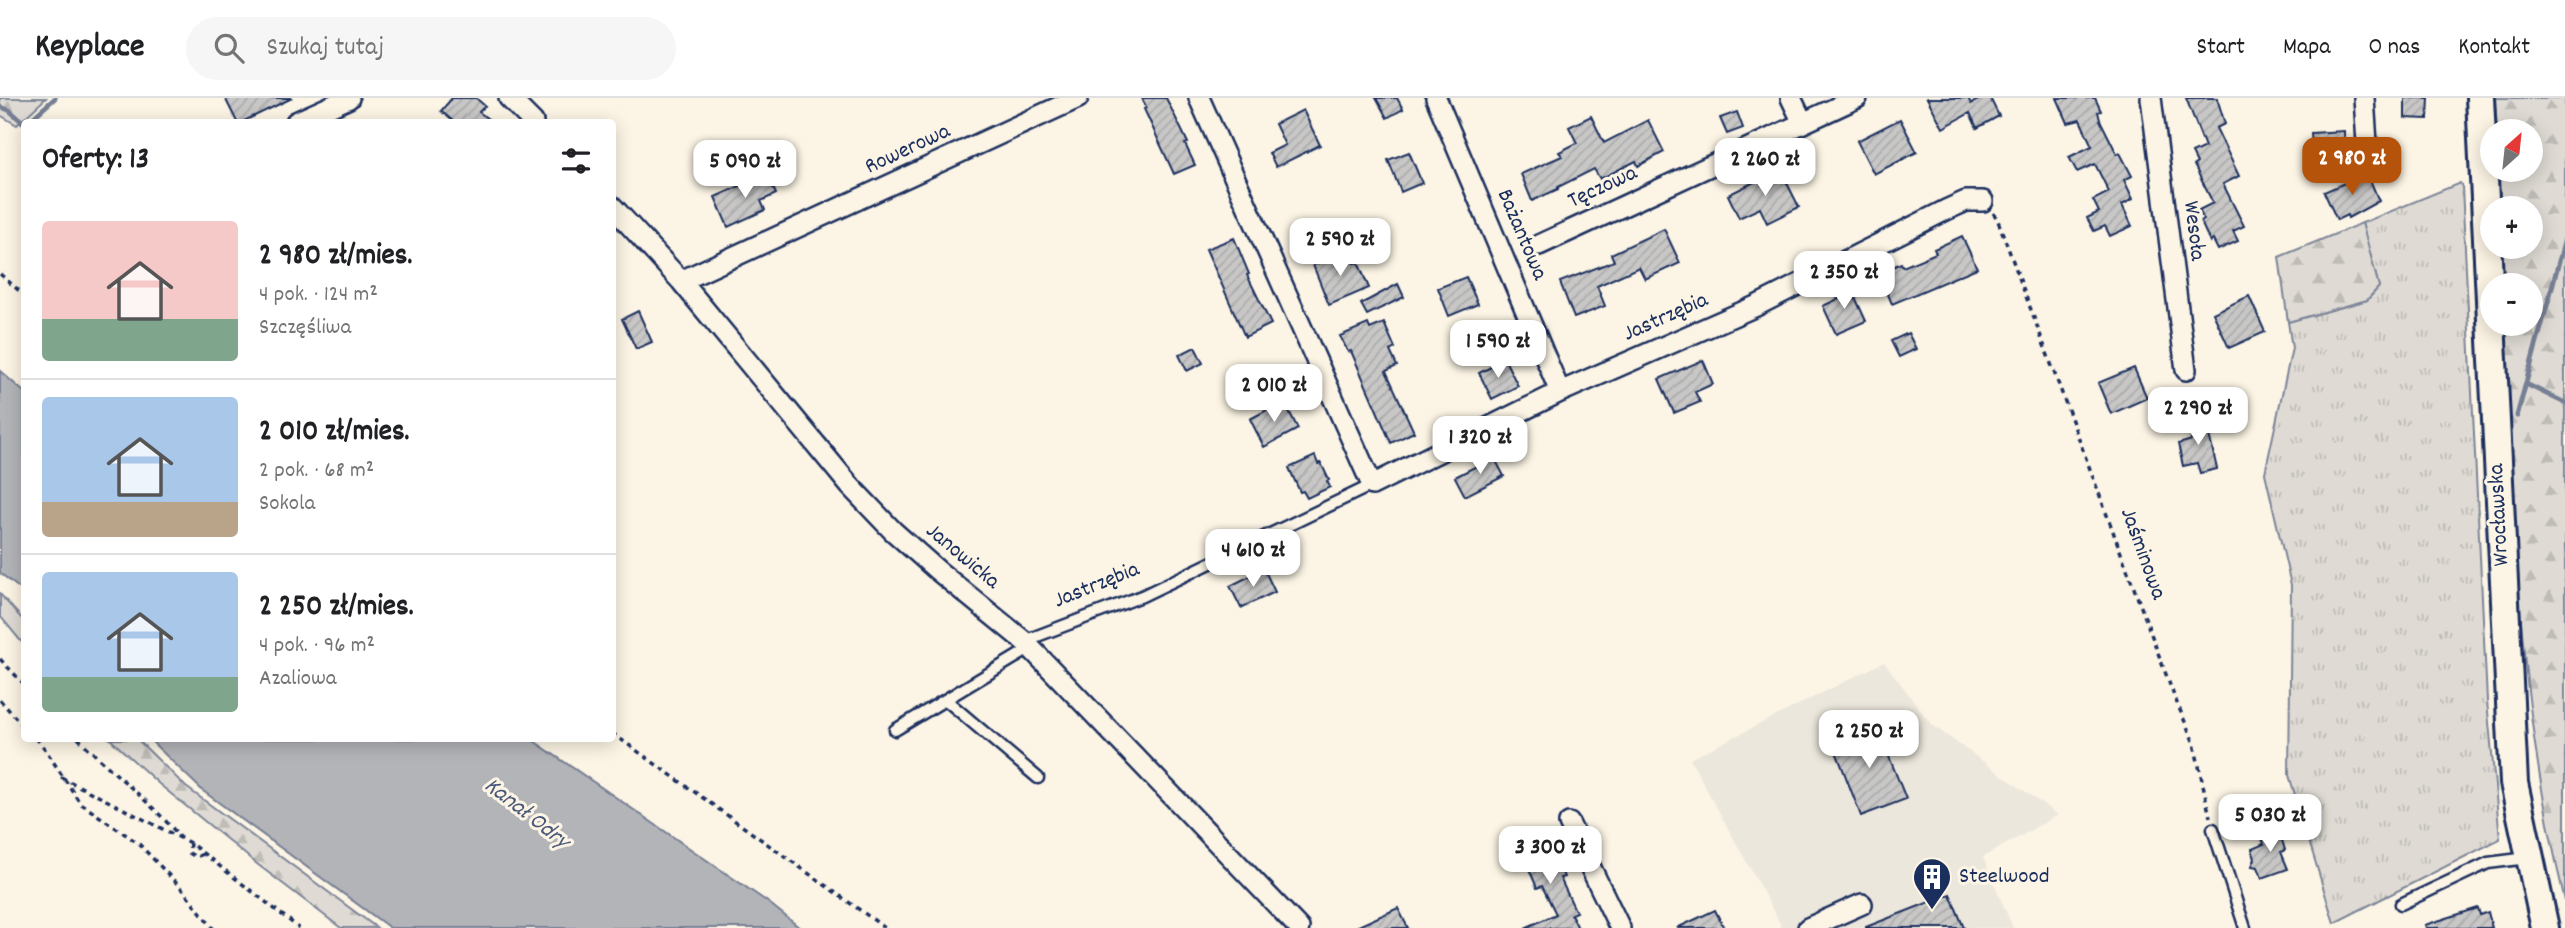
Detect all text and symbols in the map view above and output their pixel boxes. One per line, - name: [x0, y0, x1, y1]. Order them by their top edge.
- search box: [186, 17, 676, 80]
- text: Keyplace: [35, 25, 144, 72]
- icon: search: [210, 29, 248, 67]
- text: Szukaj tutaj: [266, 30, 384, 67]
- text: Start: [2196, 31, 2245, 65]
- text: Mapa: [2283, 31, 2331, 65]
- text: O nas: [2369, 31, 2420, 65]
- text: Kontakt: [2458, 31, 2530, 65]
- street label: Rowerowa: [860, 115, 957, 184]
- north arrow: [2480, 119, 2543, 182]
- map controls: [2480, 119, 2543, 336]
- pin: 2 980 zł: [2280, 138, 2424, 197]
- pin: 2 260 zł: [1693, 139, 1837, 198]
- text: Oferty: 13: [42, 140, 149, 183]
- pin: 5 090 zł: [673, 140, 817, 200]
- icon: filters: [557, 142, 595, 180]
- text: 2 980 zł: [2318, 143, 2386, 176]
- text: 2 260 zł: [1731, 144, 1800, 177]
- text: 5 090 zł: [709, 146, 781, 179]
- street label: Tęczowa: [1563, 157, 1644, 218]
- street label: Bażantowa: [1487, 184, 1555, 287]
- button: +: [2480, 196, 2543, 259]
- street label: Wesoła: [2173, 199, 2213, 264]
- pin: 2 590 zł: [1268, 218, 1412, 278]
- text: 2 590 zł: [1306, 224, 1374, 257]
- text: 2 980 zł/mies.: [259, 236, 412, 279]
- icon: home: [98, 249, 182, 333]
- pin: 2 350 zł: [1772, 252, 1916, 311]
- text: 2 350 zł: [1810, 257, 1878, 290]
- button: −: [2480, 273, 2543, 336]
- text: 4 pok. · 124 m²: [259, 279, 378, 312]
- street label: Jastrzębia: [1618, 284, 1715, 351]
- text: Szczęśliwa: [259, 312, 351, 345]
- pin: 1 590 zł: [1426, 320, 1570, 380]
- text: 1 590 zł: [1466, 326, 1530, 359]
- pin: 2 010 zł: [1202, 364, 1346, 424]
- text: 2 010 zł: [1241, 370, 1307, 403]
- pin: 2 290 zł: [2126, 388, 2270, 447]
- text: 2 290 zł: [2164, 393, 2232, 426]
- text: 2 010 zł/mies.: [259, 412, 410, 455]
- pin: 1 320 zł: [1408, 416, 1552, 476]
- text: 1 320 zł: [1449, 422, 1511, 455]
- icon: home: [98, 425, 182, 509]
- text: 2 pok. · 68 m²: [259, 455, 374, 488]
- street label: Wrocławska: [2481, 462, 2519, 567]
- text: Sokola: [259, 488, 315, 521]
- street label: Jaśminowa: [2110, 503, 2174, 606]
- street label: Janowicka: [917, 516, 1007, 599]
- pin: 4 610 zł: [1181, 530, 1325, 589]
- text: 4 610 zł: [1221, 535, 1285, 568]
- street label: Jastrzębia: [1049, 553, 1146, 618]
- text: 2 250 zł/mies.: [259, 587, 414, 630]
- icon: home: [98, 600, 182, 684]
- text: 4 pok. · 96 m²: [259, 630, 375, 663]
- text: Azaliowa: [259, 663, 337, 696]
- pin: 2 250 zł: [1797, 710, 1941, 770]
- text: 2 250 zł: [1835, 716, 1903, 749]
- water label: Kanał Odry: [476, 770, 578, 860]
- pin: 5 030 zł: [2198, 794, 2342, 854]
- text: 5 030 zł: [2234, 800, 2306, 833]
- pin: 3 300 zł: [1478, 826, 1622, 886]
- text: 3 300 zł: [1515, 832, 1585, 865]
- building icon: Steelwood: [1911, 856, 1953, 911]
- place label: Steelwood: [1959, 861, 2049, 894]

